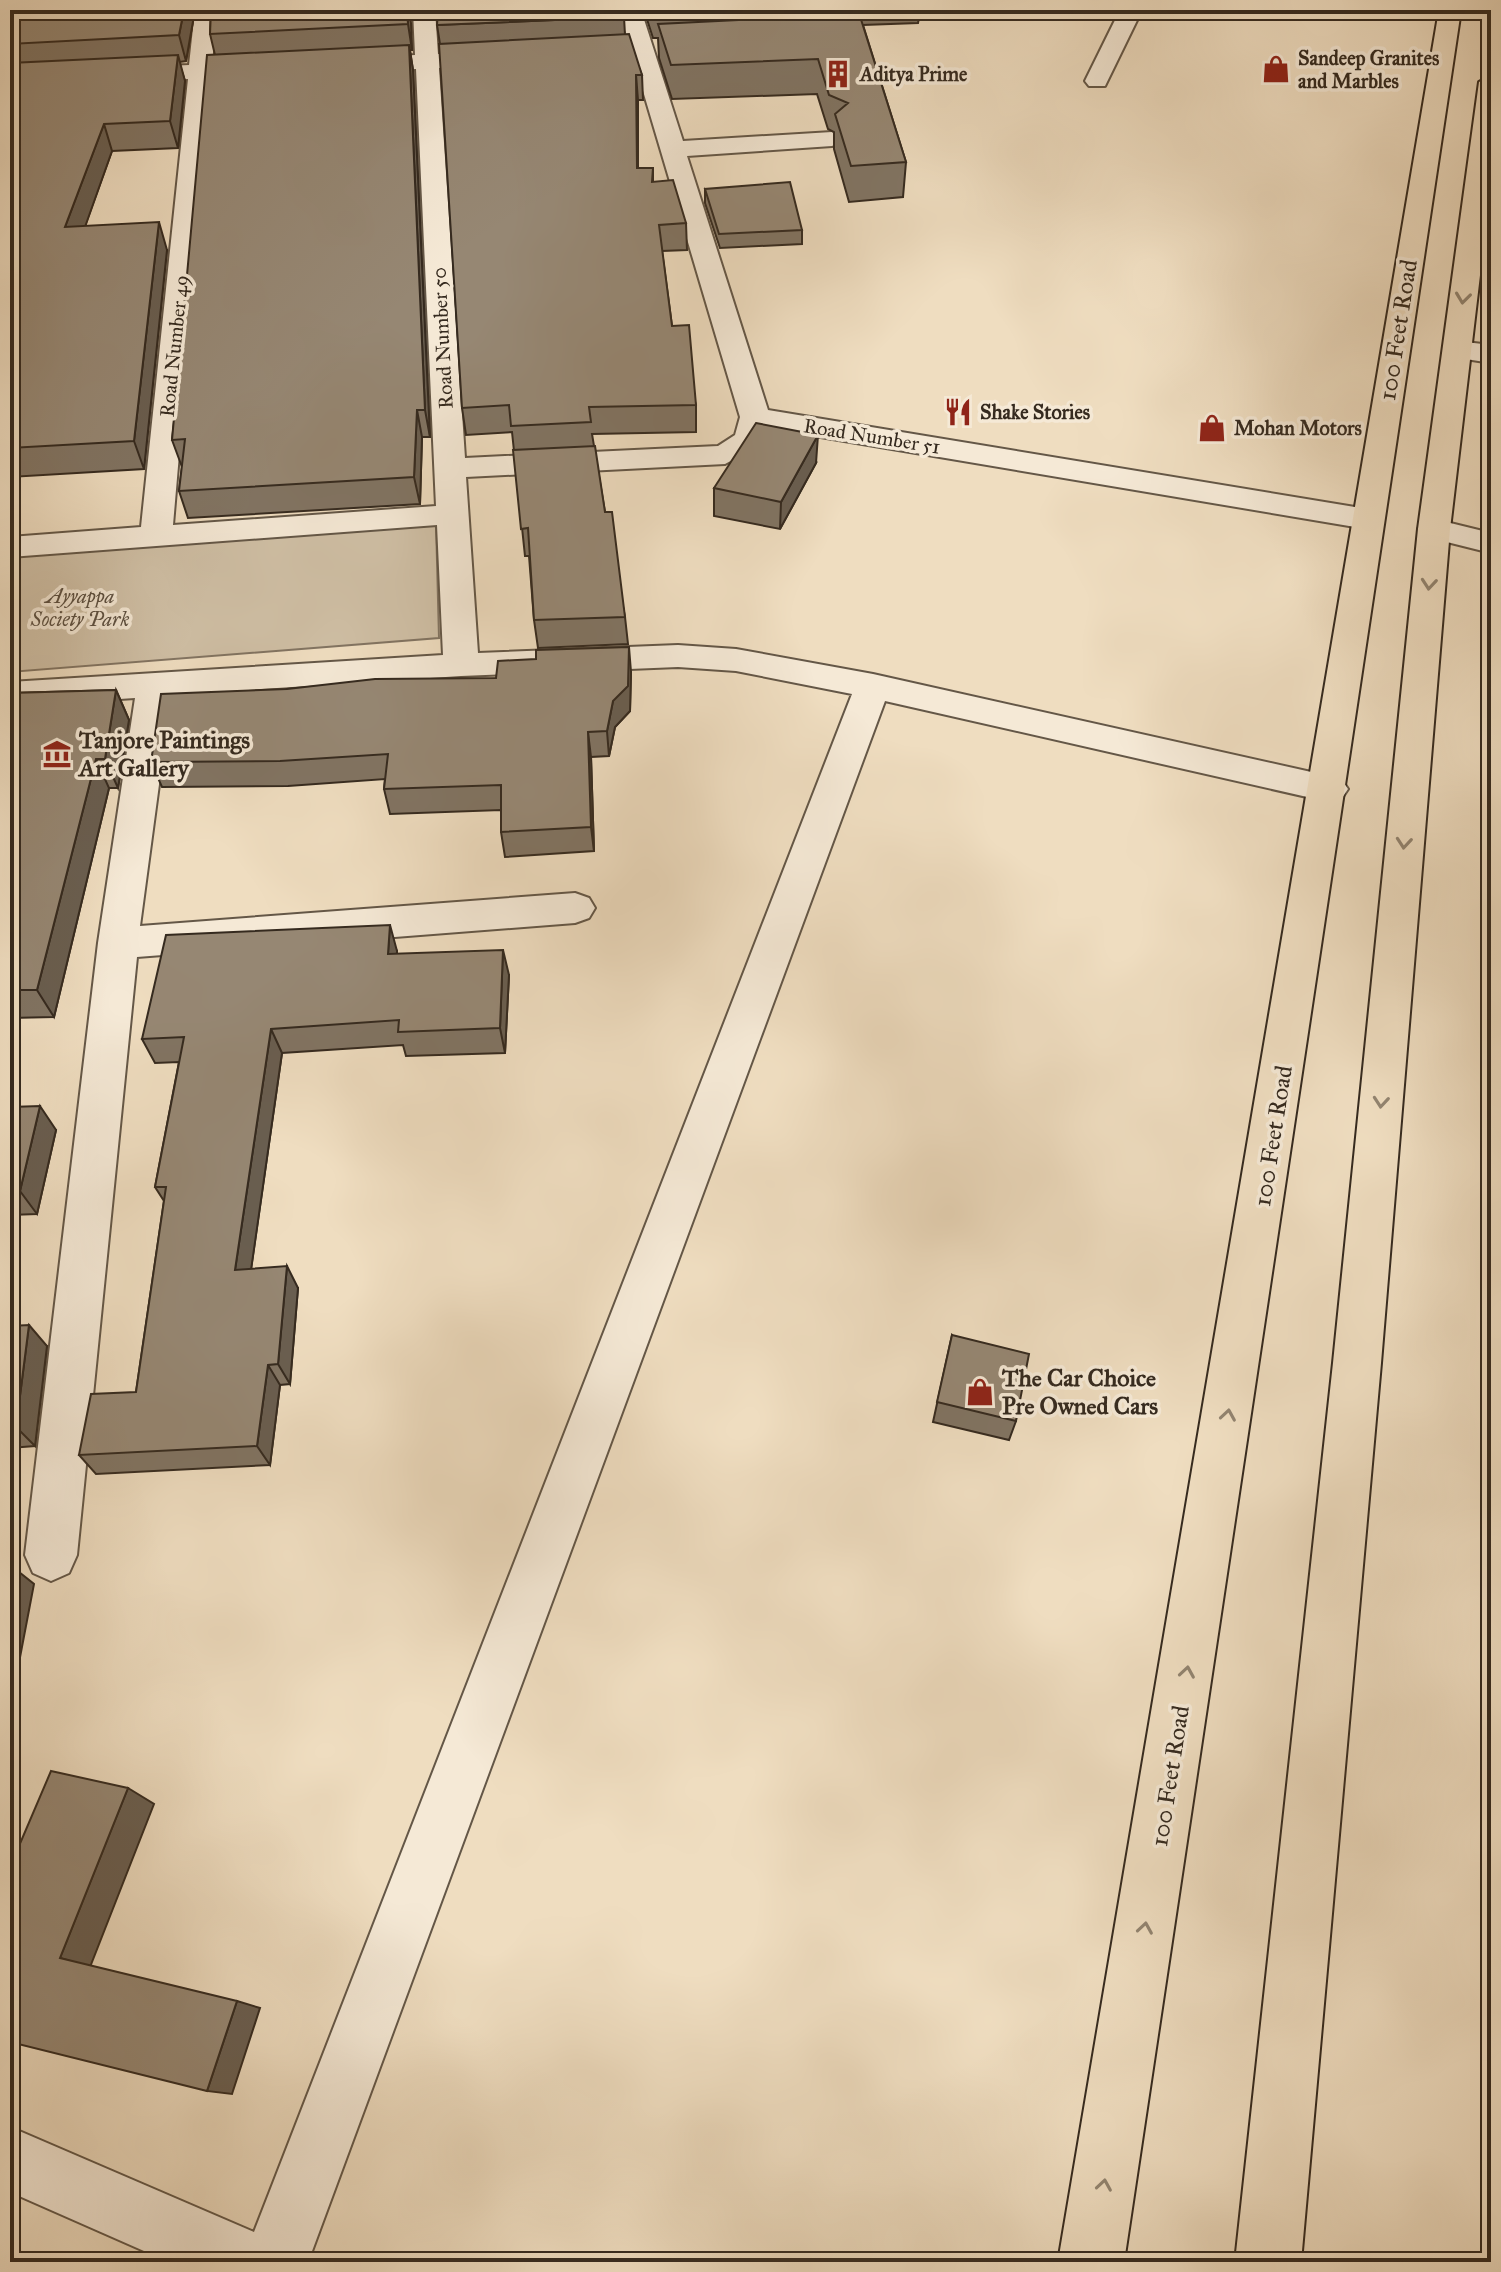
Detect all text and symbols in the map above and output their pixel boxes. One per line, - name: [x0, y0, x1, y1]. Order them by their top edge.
- place label: Sandeep Granites and Marbles: [1298, 46, 1440, 93]
- shop icon: Sandeep Granites and Marbles: [1261, 54, 1291, 84]
- building icon: Aditya Prime: [823, 59, 853, 89]
- place label: Aditya Prime: [858, 62, 968, 87]
- street label: 100 Feet Road: [1372, 257, 1424, 403]
- street label: Road Number 50: [426, 267, 458, 409]
- street label: Road Number 49: [155, 274, 193, 418]
- one-way arrow: [1455, 292, 1472, 305]
- restaurant icon: Shake Stories: [943, 397, 973, 427]
- place label: Shake Stories: [980, 400, 1091, 424]
- street label: Road Number 51: [802, 413, 942, 459]
- shop icon: Mohan Motors: [1197, 413, 1227, 443]
- place label: Mohan Motors: [1234, 416, 1363, 440]
- one-way arrow: [1420, 578, 1437, 591]
- park label: Ayyappa Society Park: [30, 584, 129, 631]
- place label: Tanjore Paintings Art Gallery: [77, 725, 250, 783]
- museum icon: Tanjore Paintings Art Gallery: [42, 739, 72, 769]
- one-way arrow: [1396, 837, 1413, 850]
- street label: 100 Feet Road: [1247, 1063, 1299, 1209]
- one-way arrow: [1372, 1096, 1389, 1109]
- place label: The Car Choice Pre Owned Cars: [1001, 1363, 1158, 1421]
- shop icon: The Car Choice Pre Owned Cars: [965, 1377, 995, 1407]
- one-way arrow: [1219, 1408, 1236, 1422]
- one-way arrow: [1177, 1665, 1194, 1678]
- street label: 100 Feet Road: [1144, 1703, 1196, 1849]
- one-way arrow: [1136, 1921, 1153, 1935]
- one-way arrow: [1095, 2178, 1112, 2192]

